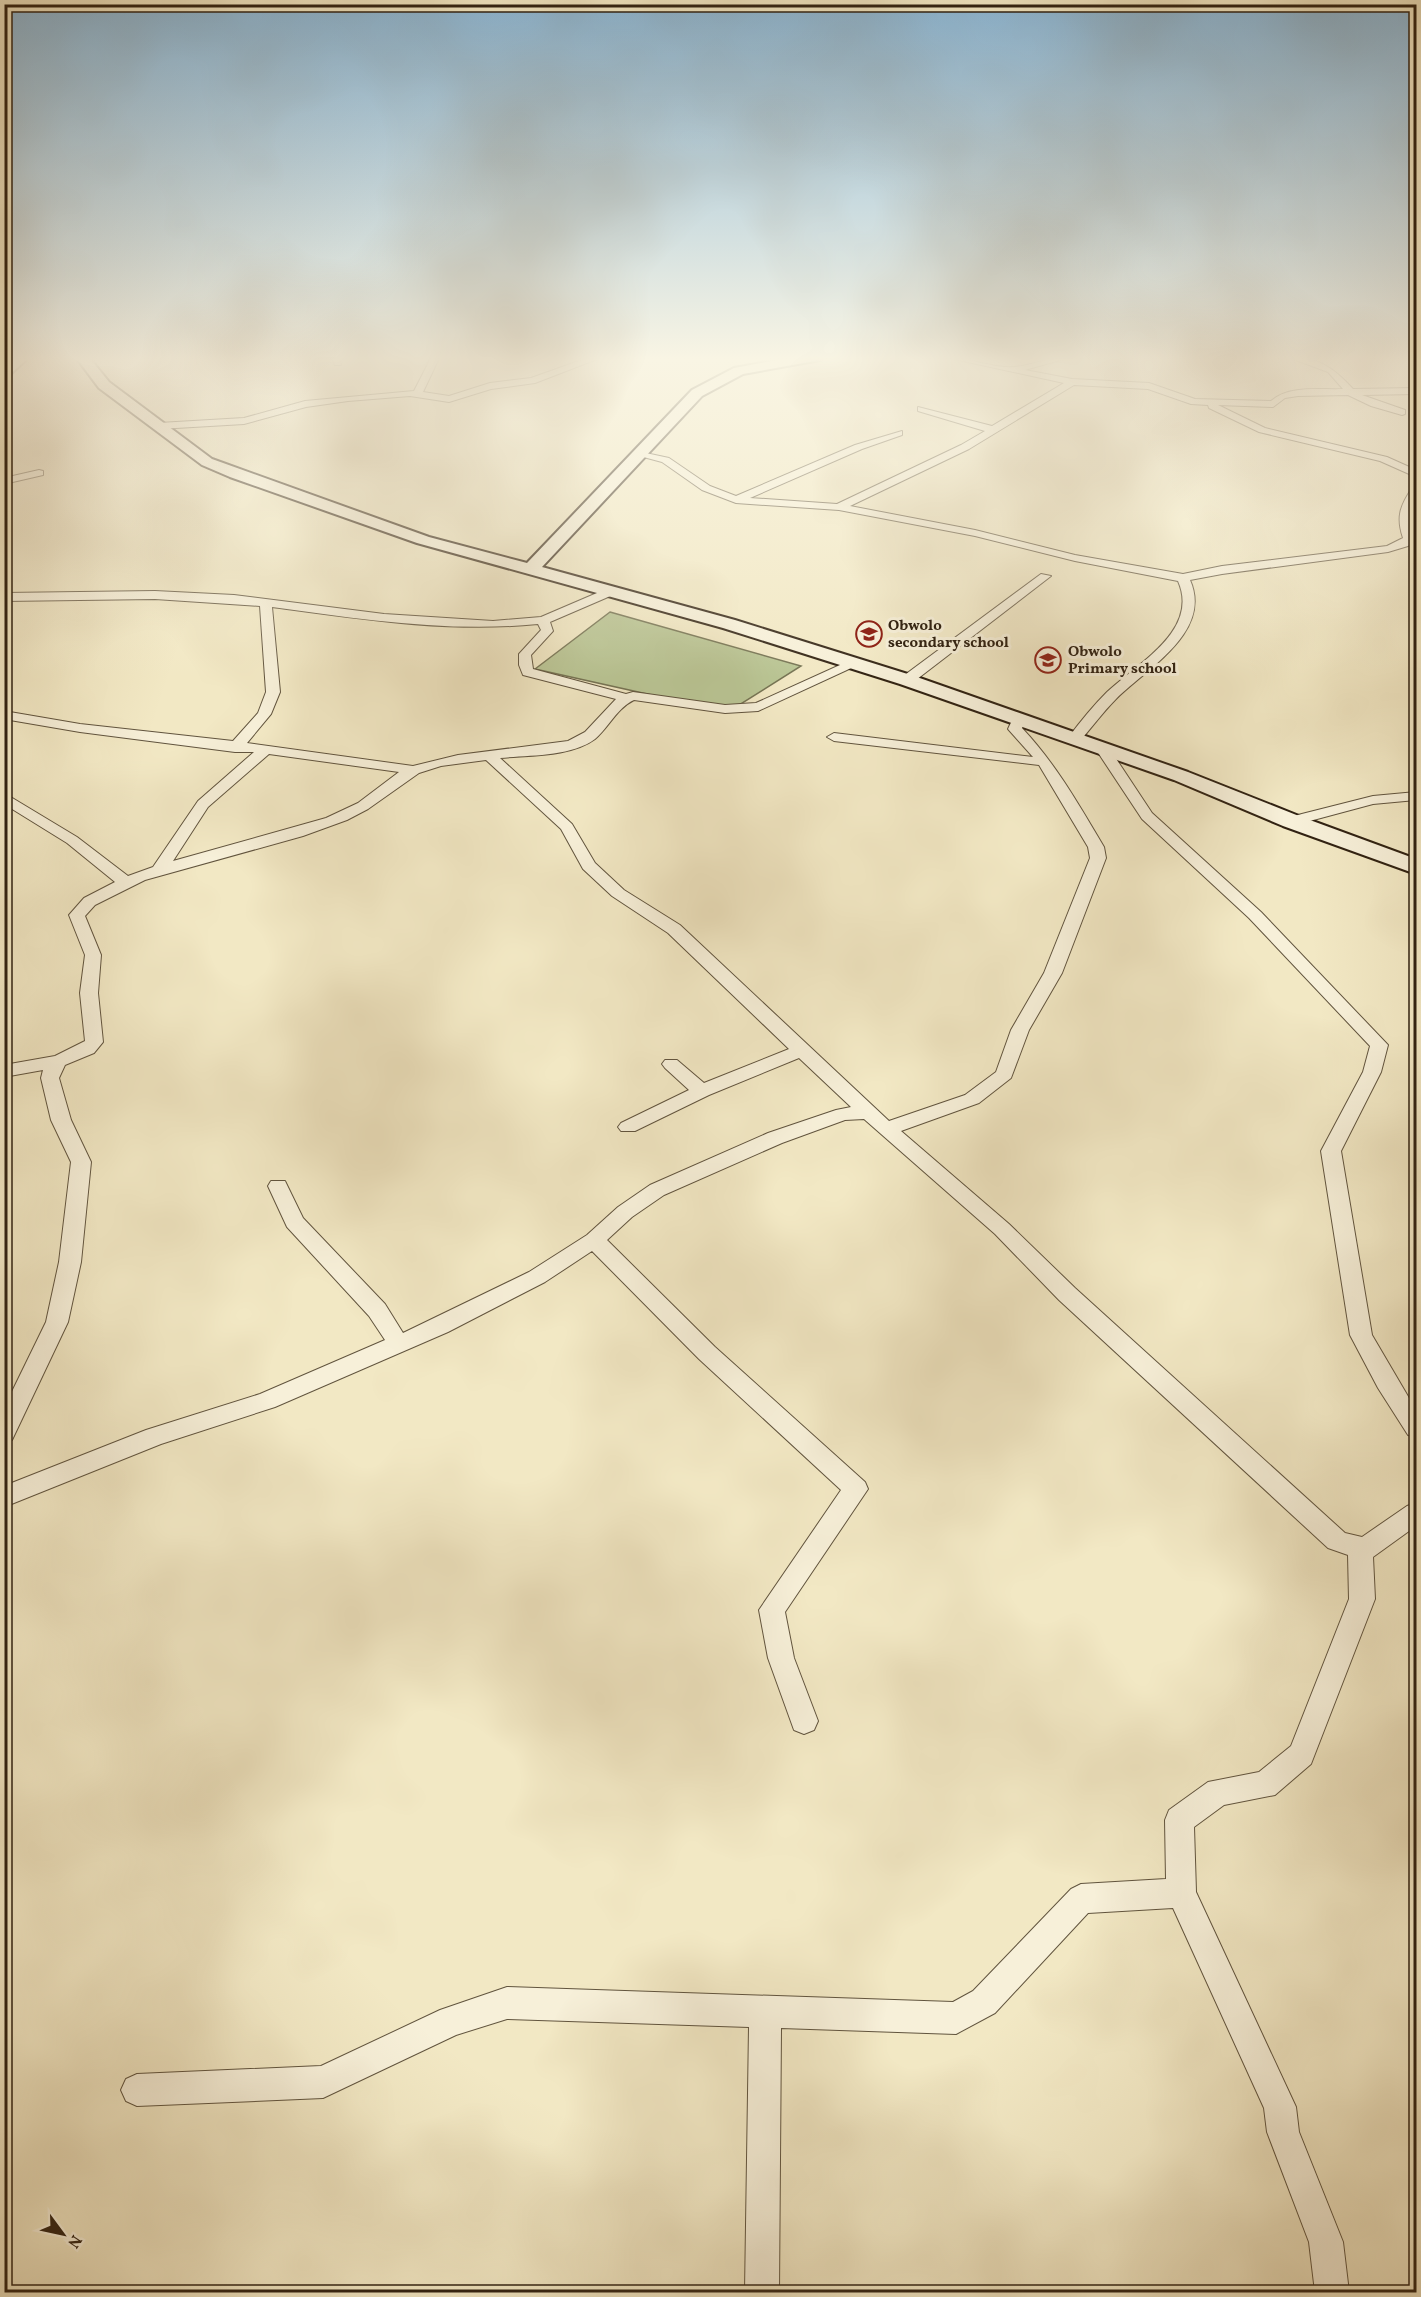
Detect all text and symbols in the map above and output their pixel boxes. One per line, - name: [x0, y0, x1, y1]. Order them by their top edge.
- place label: Obwolo secondary school: [888, 616, 1009, 654]
- school or university icon: Obwolo secondary school: [854, 619, 884, 649]
- place label: Obwolo Primary school: [1068, 642, 1177, 680]
- school or university icon: Obwolo Primary school: [1033, 645, 1063, 675]
- north arrow: [33, 2204, 93, 2264]
- text: N: [61, 2230, 86, 2252]

